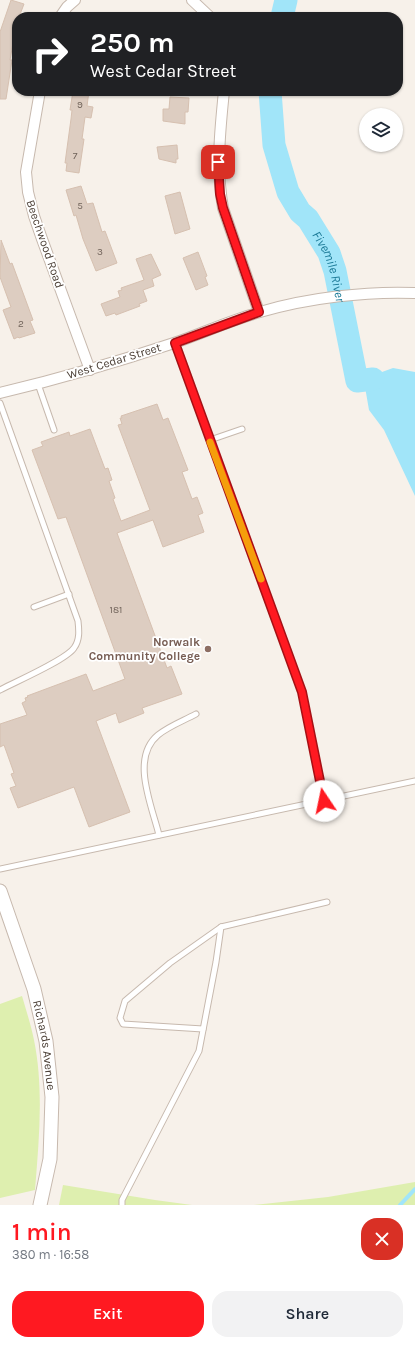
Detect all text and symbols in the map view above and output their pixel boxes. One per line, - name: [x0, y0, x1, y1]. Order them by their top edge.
- text: 250 m: [90, 26, 175, 59]
- icon: right: [24, 28, 76, 80]
- text: West Cedar Street: [90, 60, 236, 82]
- house number: 9: [77, 99, 83, 111]
- map controls: [359, 108, 403, 152]
- button: layers: [359, 108, 403, 152]
- pin: [201, 145, 235, 179]
- house number: 7: [73, 150, 78, 162]
- icon: arrive: [207, 151, 229, 173]
- street label: Beechwood Road: [23, 198, 67, 290]
- house number: 5: [77, 200, 83, 212]
- water label: Fivemile River: [309, 228, 348, 304]
- house number: 3: [97, 246, 103, 258]
- house number: 2: [18, 318, 24, 330]
- street label: West Cedar Street: [65, 340, 163, 382]
- house number: 181: [110, 604, 122, 616]
- place label: Norwalk Community College: [89, 635, 200, 663]
- marker: Norwalk Community College: [203, 644, 213, 654]
- position arrow: [303, 780, 345, 822]
- street label: Richards Avenue: [30, 999, 58, 1091]
- text: 1 min: [12, 1218, 72, 1246]
- button: close: [361, 1218, 403, 1260]
- text: 380 m · 16:58: [12, 1247, 89, 1262]
- button: Exit: [12, 1291, 204, 1337]
- button: Share: [212, 1291, 403, 1337]

